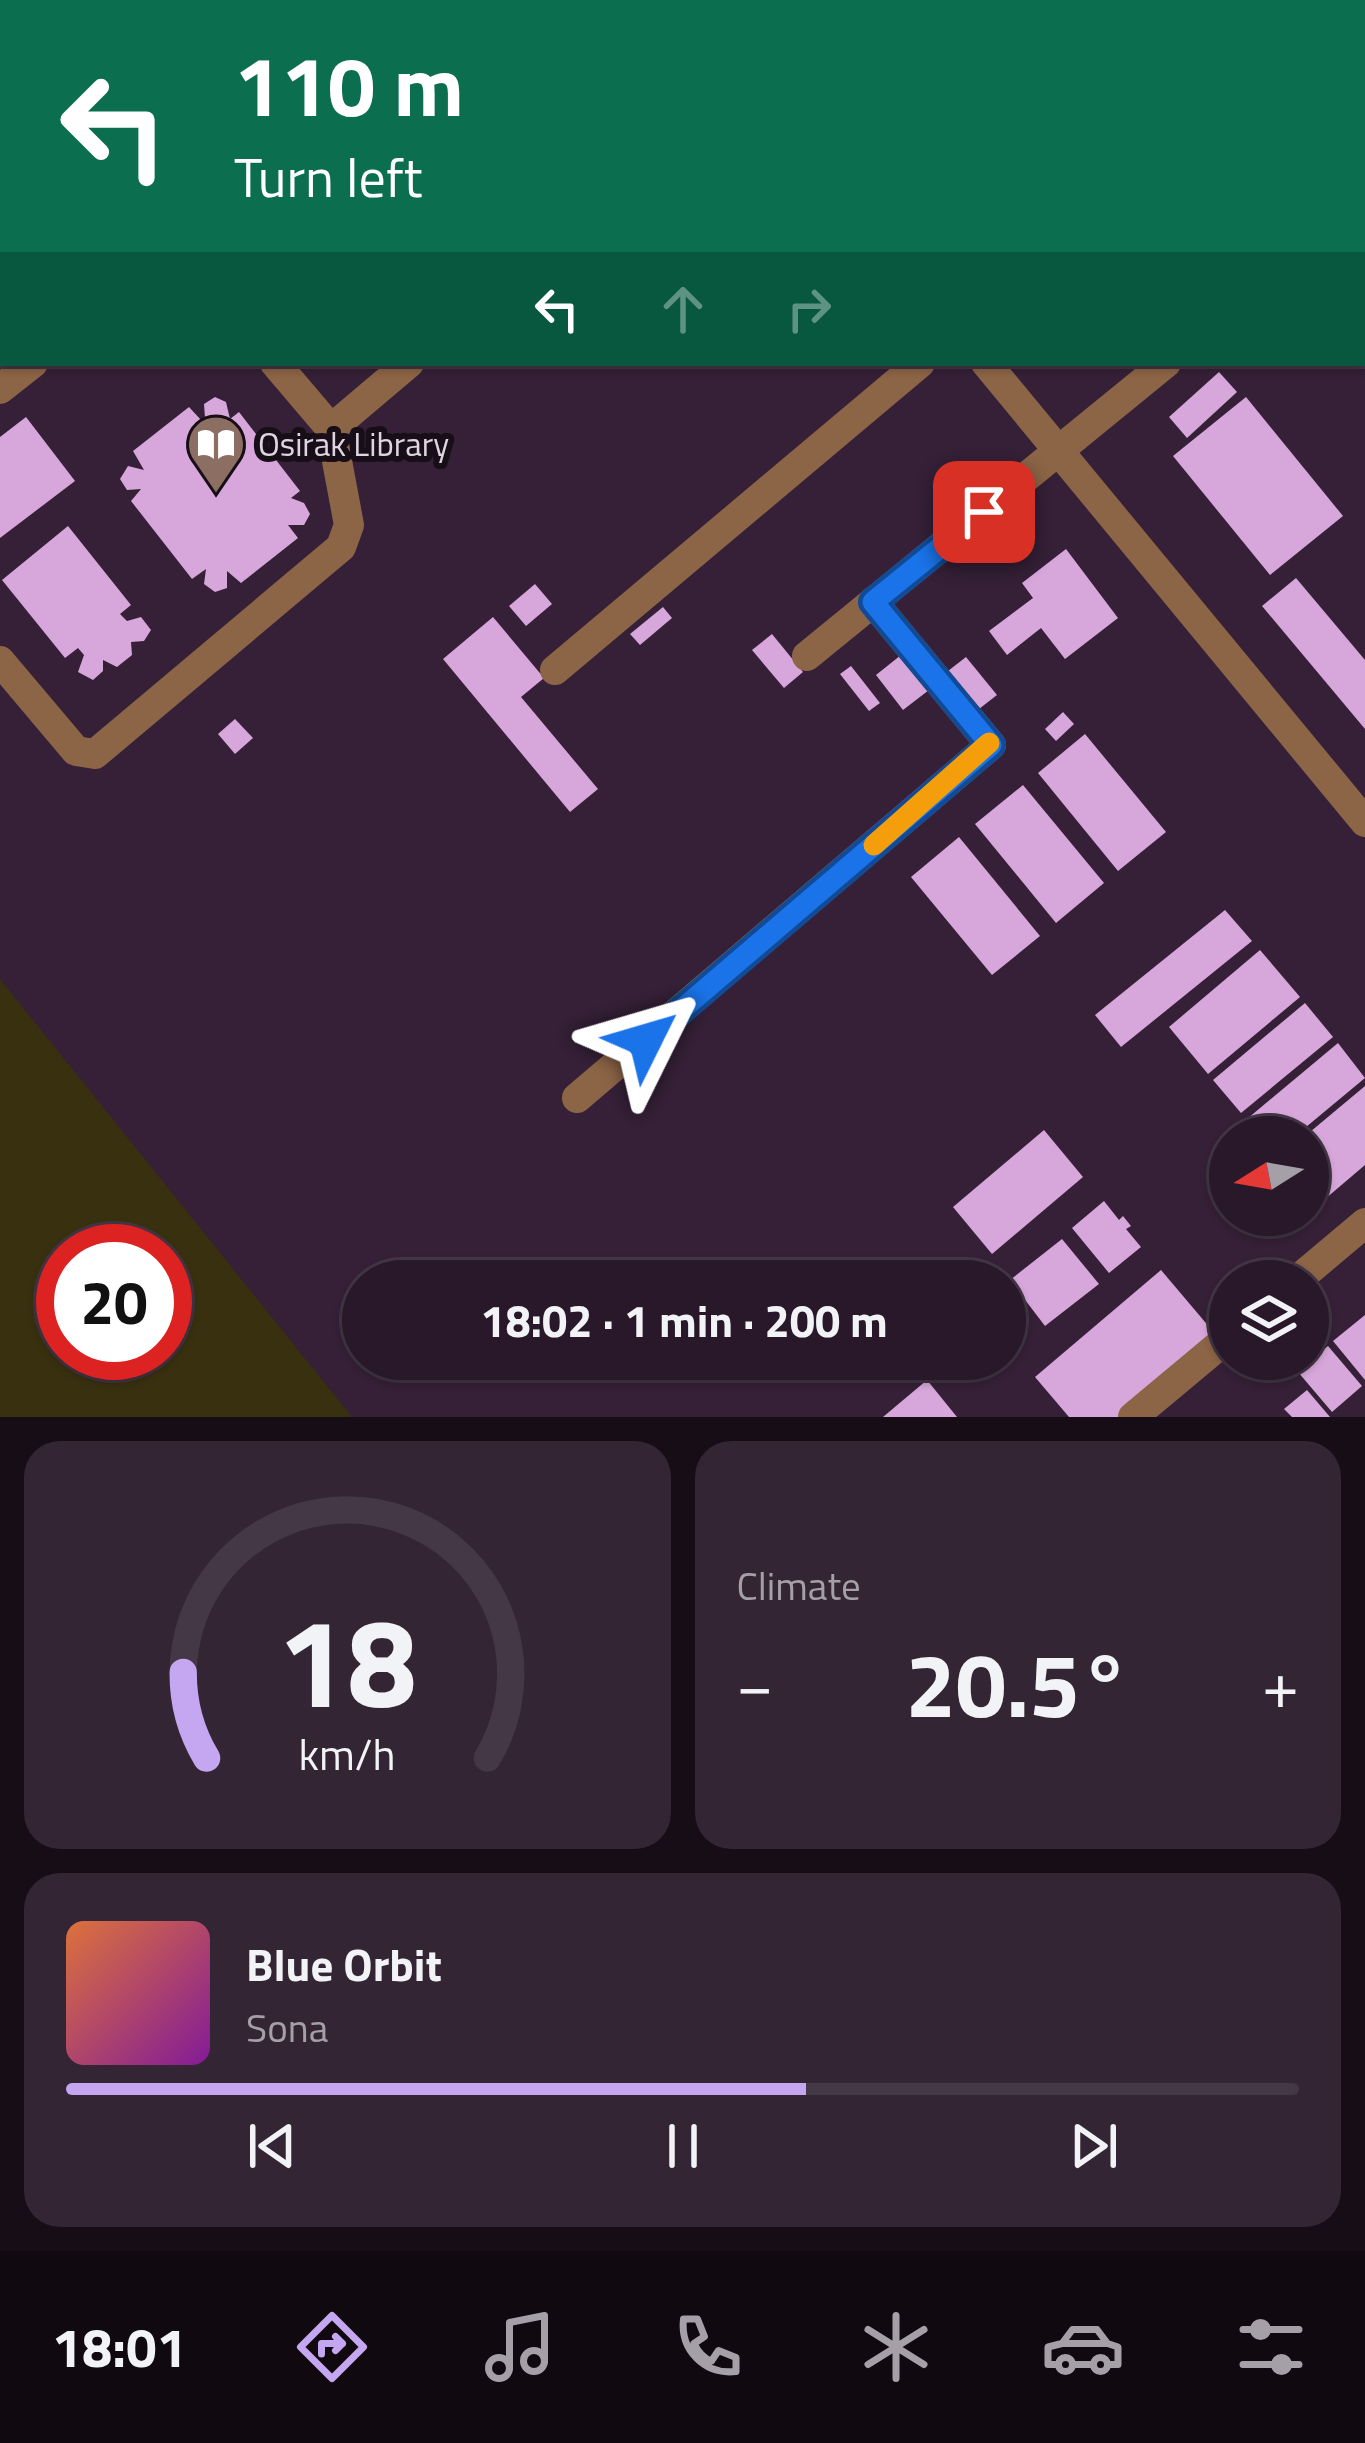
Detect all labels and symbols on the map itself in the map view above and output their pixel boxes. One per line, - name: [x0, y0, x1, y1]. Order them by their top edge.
- library icon: Osirak Library: [185, 413, 247, 495]
- place label: Osirak Library: [258, 419, 449, 469]
- pin: [933, 461, 1035, 563]
- position arrow: [583, 977, 709, 1103]
- north arrow: [1209, 1116, 1329, 1236]
- speed limit sign: 20: [36, 1224, 192, 1380]

